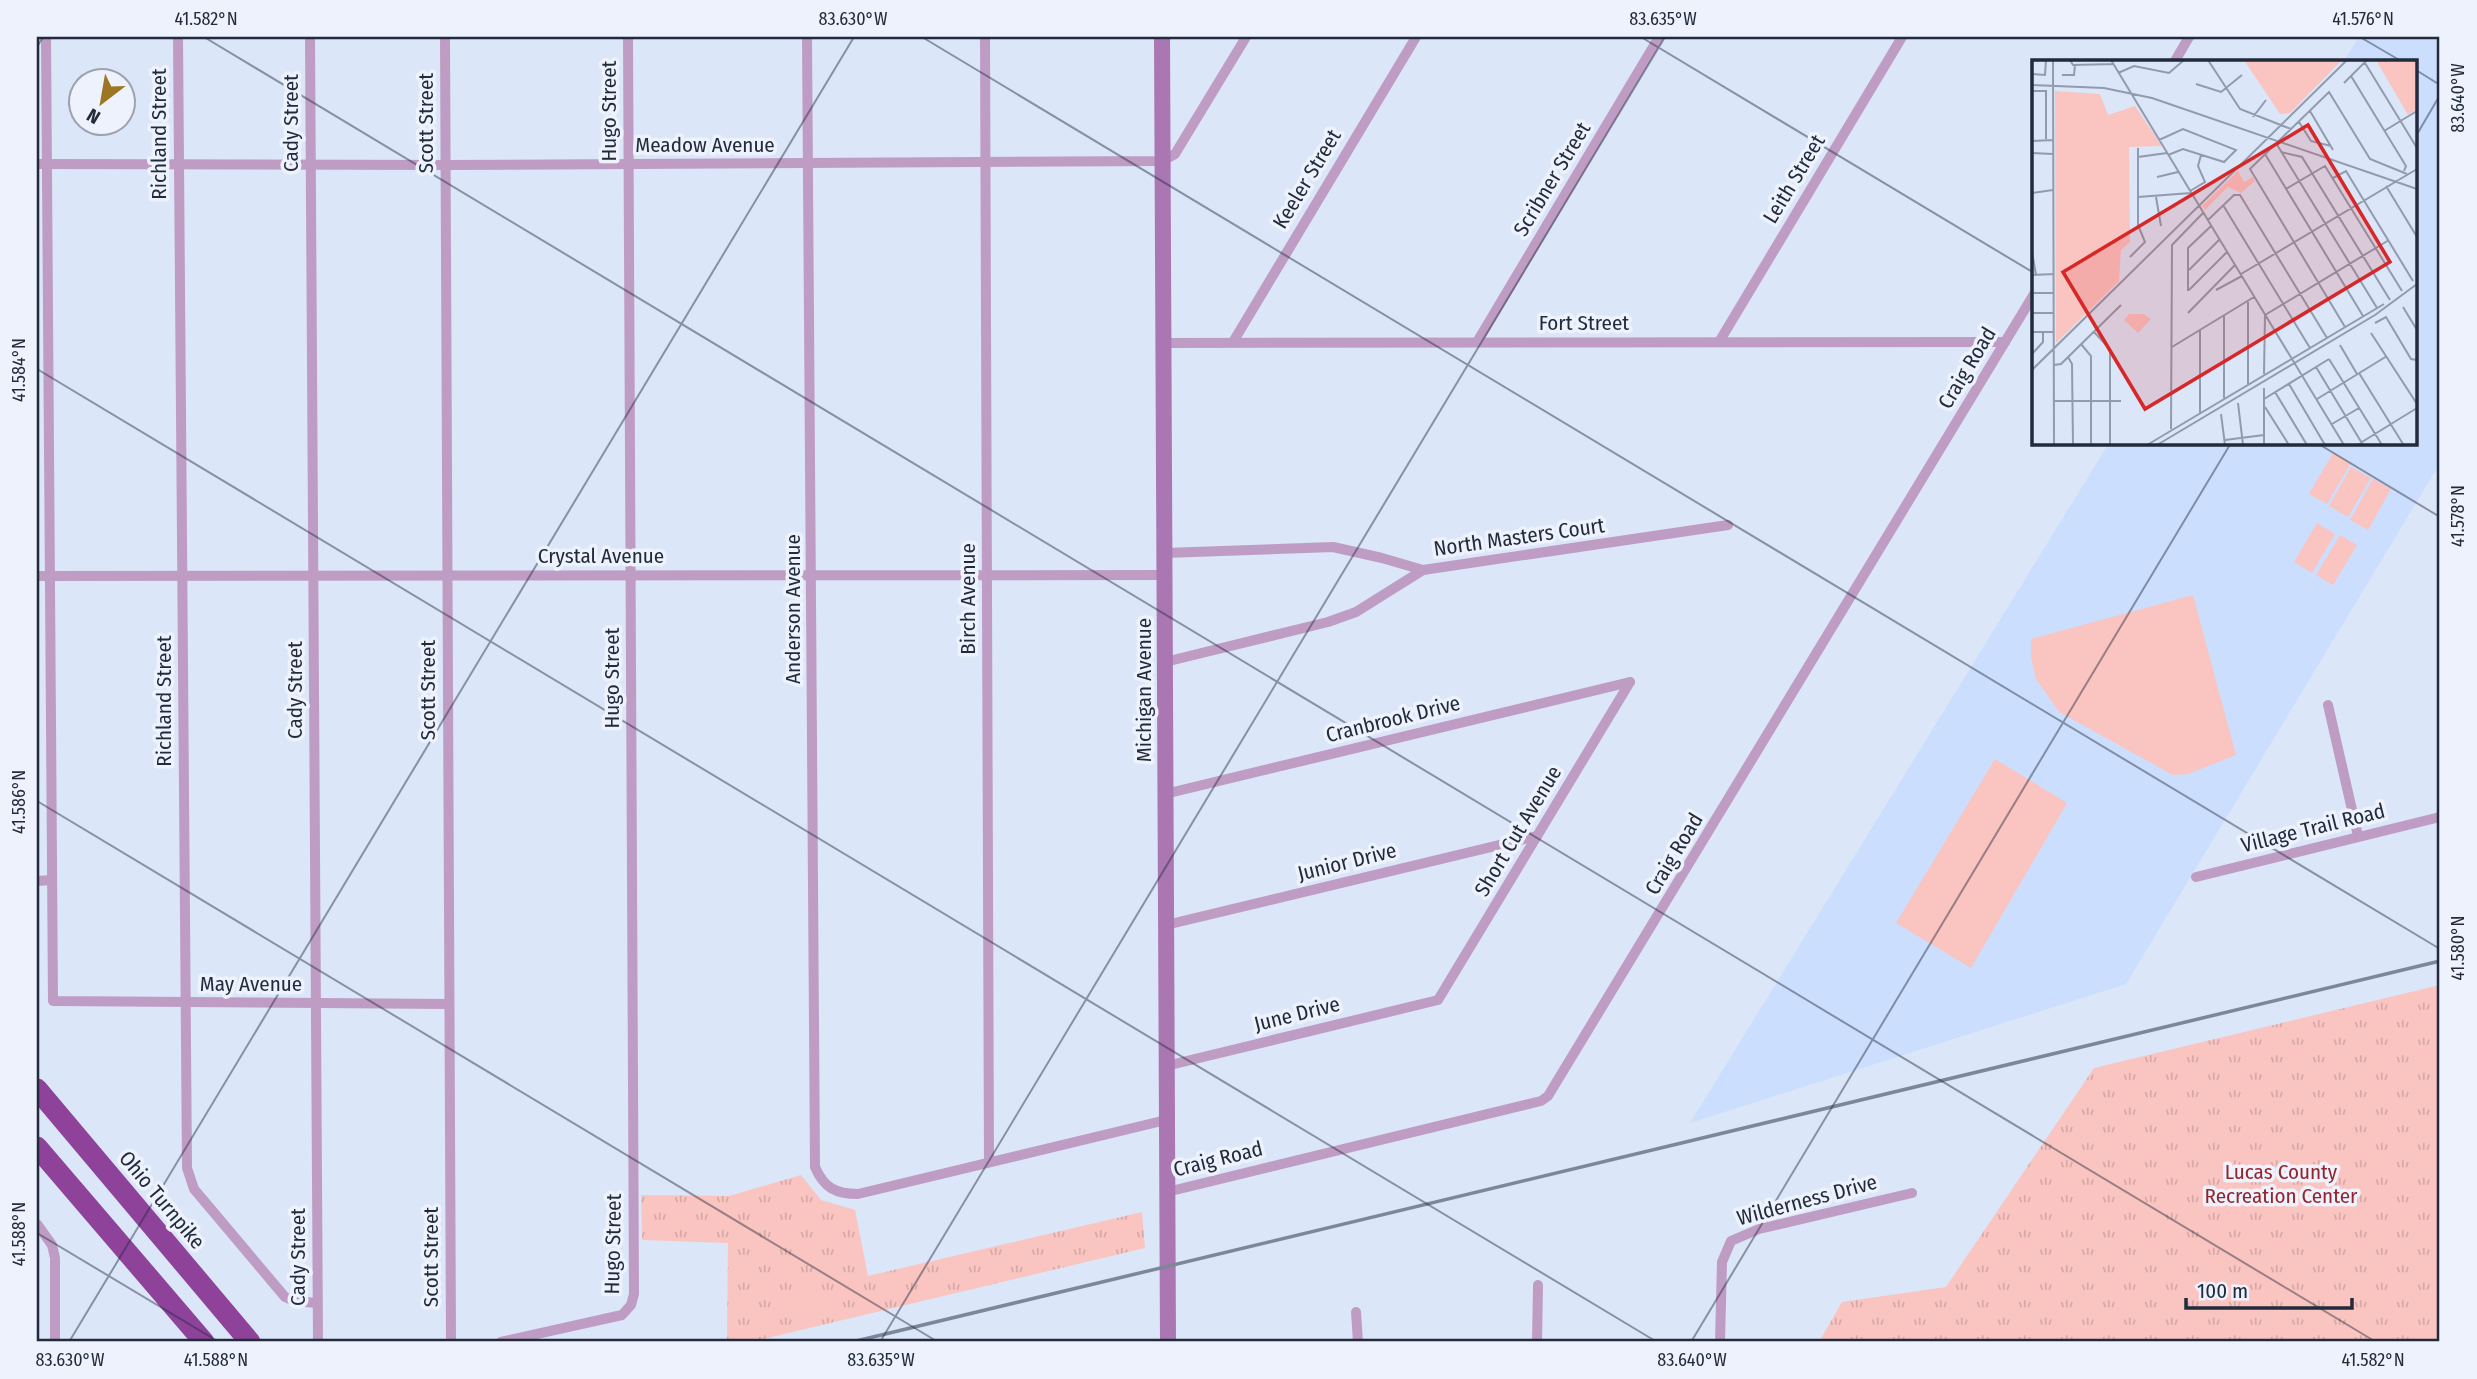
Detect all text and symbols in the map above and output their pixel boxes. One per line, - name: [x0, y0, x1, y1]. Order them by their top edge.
- text: 41.582°N: [174, 8, 238, 30]
- text: 83.630°W: [819, 8, 888, 30]
- text: 83.635°W: [1629, 8, 1697, 30]
- text: 41.576°N: [2332, 8, 2394, 30]
- street label: Hugo Street: [596, 60, 622, 161]
- inset map: [2032, 60, 2418, 444]
- text: 83.640°W: [2447, 63, 2469, 133]
- north arrow: [66, 66, 136, 136]
- street label: Richland Street: [146, 68, 172, 200]
- street label: Scott Street: [413, 73, 439, 173]
- street label: Cady Street: [278, 74, 304, 172]
- text: N: [83, 103, 104, 129]
- street label: Scribner Street: [1508, 117, 1596, 241]
- street label: Keeler Street: [1267, 124, 1347, 233]
- street label: Leith Street: [1757, 130, 1831, 228]
- street label: Meadow Avenue: [635, 132, 775, 158]
- street label: Fort Street: [1539, 310, 1629, 336]
- street label: Craig Road: [1932, 322, 2002, 414]
- text: 41.584°N: [8, 338, 30, 402]
- text: 41.578°N: [2447, 485, 2469, 547]
- street label: North Masters Court: [1432, 512, 1606, 562]
- street label: Anderson Avenue: [780, 534, 806, 684]
- street label: Crystal Avenue: [538, 543, 664, 569]
- street label: Birch Avenue: [955, 543, 981, 655]
- street label: Michigan Avenue: [1131, 618, 1157, 762]
- street label: Hugo Street: [599, 627, 625, 728]
- street label: Richland Street: [151, 635, 177, 767]
- street label: Scott Street: [415, 640, 441, 740]
- street label: Cady Street: [282, 641, 308, 739]
- street label: Cranbrook Drive: [1323, 690, 1463, 748]
- street label: Short Cut Avenue: [1469, 761, 1567, 901]
- text: 41.586°N: [8, 770, 30, 834]
- street label: Village Trail Road: [2238, 798, 2388, 858]
- street label: Craig Road: [1639, 808, 1709, 900]
- street label: Junior Drive: [1295, 837, 1399, 887]
- text: 41.580°N: [2447, 916, 2469, 980]
- street label: May Avenue: [200, 971, 302, 997]
- street label: June Drive: [1251, 991, 1343, 1037]
- street label: Craig Road: [1171, 1135, 1265, 1183]
- street label: Ohio Turnpike: [113, 1146, 211, 1254]
- park label: Lucas County Recreation Center: [2205, 1159, 2358, 1209]
- street label: Wilderness Drive: [1734, 1169, 1880, 1231]
- street label: Hugo Street: [599, 1193, 627, 1295]
- text: 41.588°N: [8, 1202, 30, 1266]
- street label: Scott Street: [418, 1207, 444, 1307]
- street label: Cady Street: [285, 1208, 311, 1306]
- scale bar: [2186, 1267, 2353, 1311]
- text: 100 m: [2197, 1278, 2248, 1304]
- text: 83.630°W: [36, 1349, 105, 1371]
- text: 41.588°N: [184, 1349, 248, 1371]
- text: 83.635°W: [847, 1349, 915, 1371]
- text: 83.640°W: [1657, 1349, 1727, 1371]
- text: 41.582°N: [2341, 1349, 2405, 1371]

